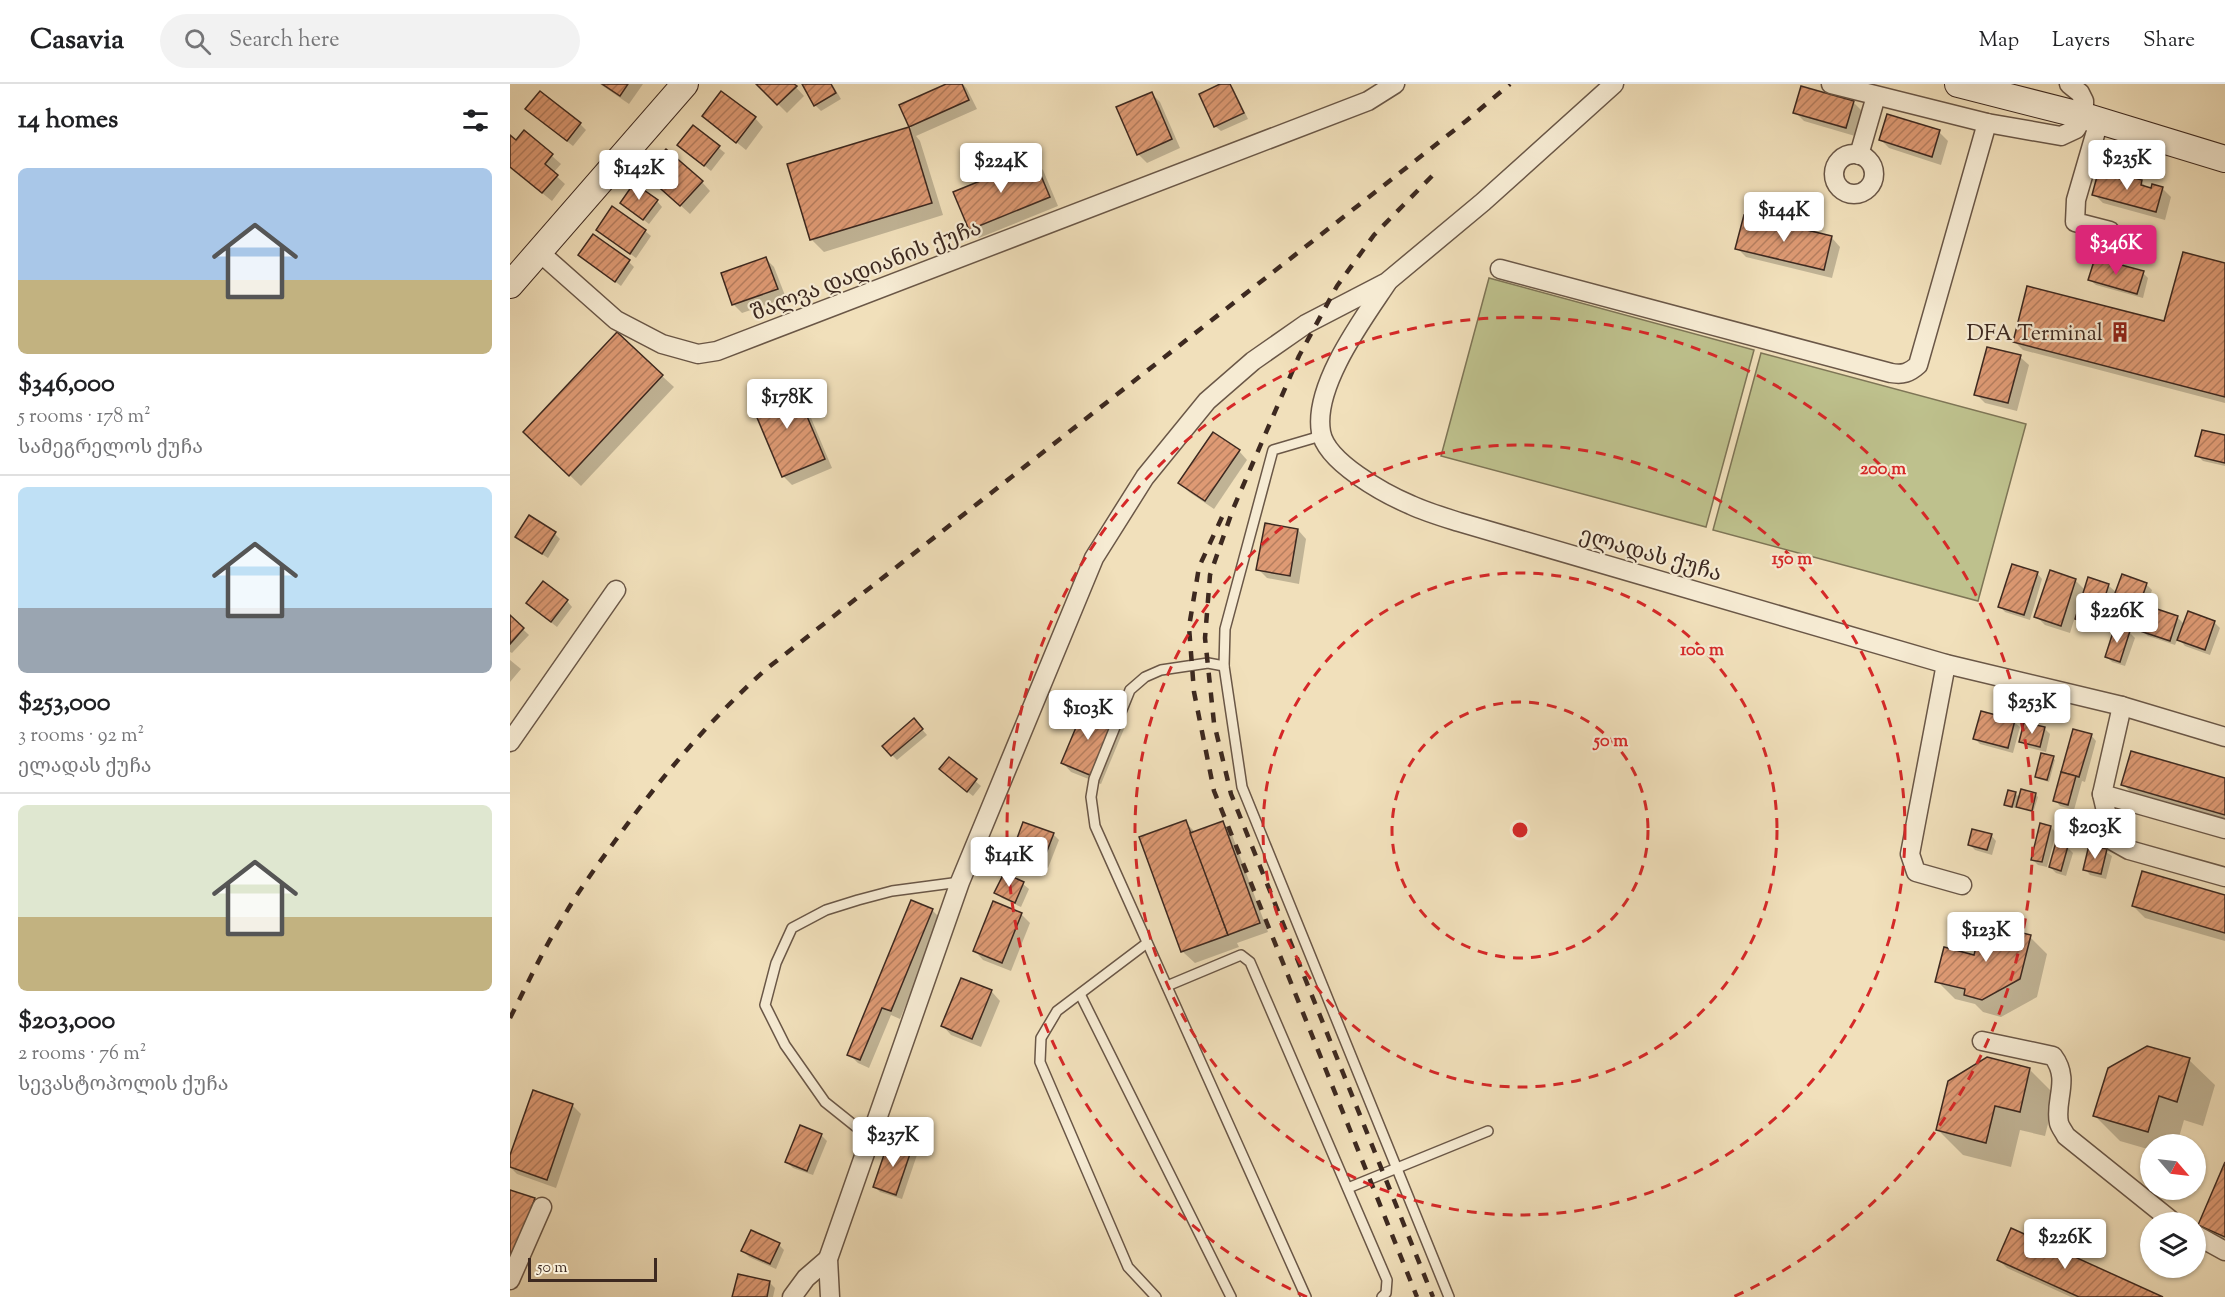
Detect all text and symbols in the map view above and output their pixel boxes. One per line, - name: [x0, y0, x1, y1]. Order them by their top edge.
- search box: [160, 14, 580, 68]
- text: Casavia: [30, 21, 124, 61]
- icon: search: [181, 25, 214, 58]
- text: Search here: [229, 25, 339, 57]
- text: Map: [1979, 26, 2019, 56]
- text: Layers: [2052, 26, 2110, 56]
- text: Share: [2143, 26, 2195, 56]
- text: 14 homes: [18, 102, 118, 139]
- icon: filters: [459, 104, 492, 137]
- pin: $235K: [2085, 140, 2169, 191]
- pin: $224K: [959, 143, 1043, 194]
- text: $235K: [2102, 145, 2152, 174]
- text: $224K: [974, 148, 1028, 177]
- pin: $142K: [597, 150, 681, 201]
- text: $142K: [613, 155, 665, 184]
- pin: $144K: [1742, 192, 1826, 243]
- text: $144K: [1758, 197, 1810, 226]
- icon: home: [201, 207, 309, 315]
- street label: შალვა დადიანის ქუჩა: [747, 213, 987, 331]
- pin: $346K: [2074, 225, 2158, 276]
- text: $346K: [2089, 230, 2143, 259]
- place label: DFA Terminal: [1966, 319, 2103, 351]
- building icon: DFA Terminal: [2108, 320, 2132, 344]
- text: $346,000: [18, 366, 115, 403]
- pin: $178K: [745, 379, 829, 430]
- text: $178K: [761, 384, 813, 413]
- text: 5 rooms · 178 m²: [18, 403, 151, 432]
- text: სამეგრელოს ქუჩა: [18, 434, 203, 463]
- text: 200 m: [1860, 457, 1906, 483]
- street label: ელადას ქუჩა: [1575, 520, 1725, 592]
- icon: home: [201, 526, 309, 634]
- text: 150 m: [1772, 547, 1812, 573]
- pin: $226K: [2075, 593, 2159, 644]
- text: $226K: [2090, 598, 2144, 627]
- text: 100 m: [1680, 638, 1724, 664]
- pin: $253K: [1990, 684, 2074, 735]
- text: $253,000: [18, 685, 110, 722]
- text: $253K: [2007, 689, 2057, 718]
- pin: $103K: [1046, 690, 1130, 741]
- text: $103K: [1063, 695, 1113, 724]
- text: 3 rooms · 92 m²: [18, 722, 144, 751]
- text: 50 m: [1592, 729, 1628, 755]
- text: ელადას ქუჩა: [18, 753, 152, 782]
- pin: $203K: [2053, 809, 2137, 860]
- text: $203K: [2068, 814, 2122, 843]
- centre of rings: [1510, 820, 1530, 840]
- pin: $141K: [967, 837, 1051, 888]
- text: $141K: [985, 842, 1033, 871]
- icon: home: [201, 844, 309, 952]
- pin: $123K: [1944, 912, 2028, 963]
- text: $123K: [1961, 917, 2011, 946]
- text: $203,000: [18, 1003, 115, 1040]
- text: 2 rooms · 76 m²: [18, 1040, 146, 1069]
- text: სევასტოპოლის ქუჩა: [18, 1071, 229, 1100]
- pin: $237K: [851, 1117, 935, 1168]
- text: $237K: [867, 1122, 919, 1151]
- north arrow: [2140, 1134, 2206, 1200]
- map controls: [2140, 1134, 2206, 1278]
- button: layers: [2140, 1212, 2206, 1278]
- pin: $226K: [2023, 1219, 2107, 1270]
- text: $226K: [2038, 1224, 2092, 1253]
- scale bar: [528, 1255, 657, 1282]
- text: 50 m: [537, 1257, 568, 1280]

